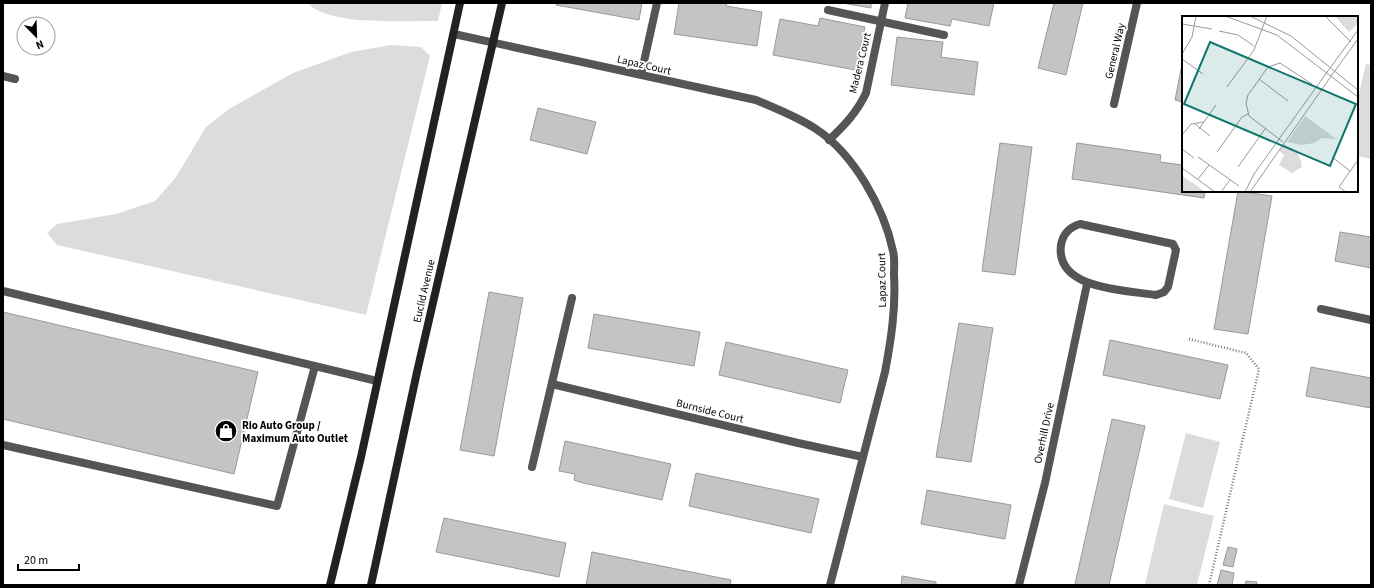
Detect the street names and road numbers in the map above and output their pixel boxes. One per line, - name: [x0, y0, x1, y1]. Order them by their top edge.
- street label: General Way: [1101, 22, 1129, 80]
- street label: Madera Court: [845, 31, 875, 95]
- street label: Lapaz Court: [616, 52, 673, 79]
- street label: Lapaz Court: [874, 252, 890, 308]
- street label: Euclid Avenue: [409, 257, 439, 324]
- street label: Burnside Court: [675, 395, 746, 427]
- street label: Overhill Drive: [1030, 401, 1058, 465]

